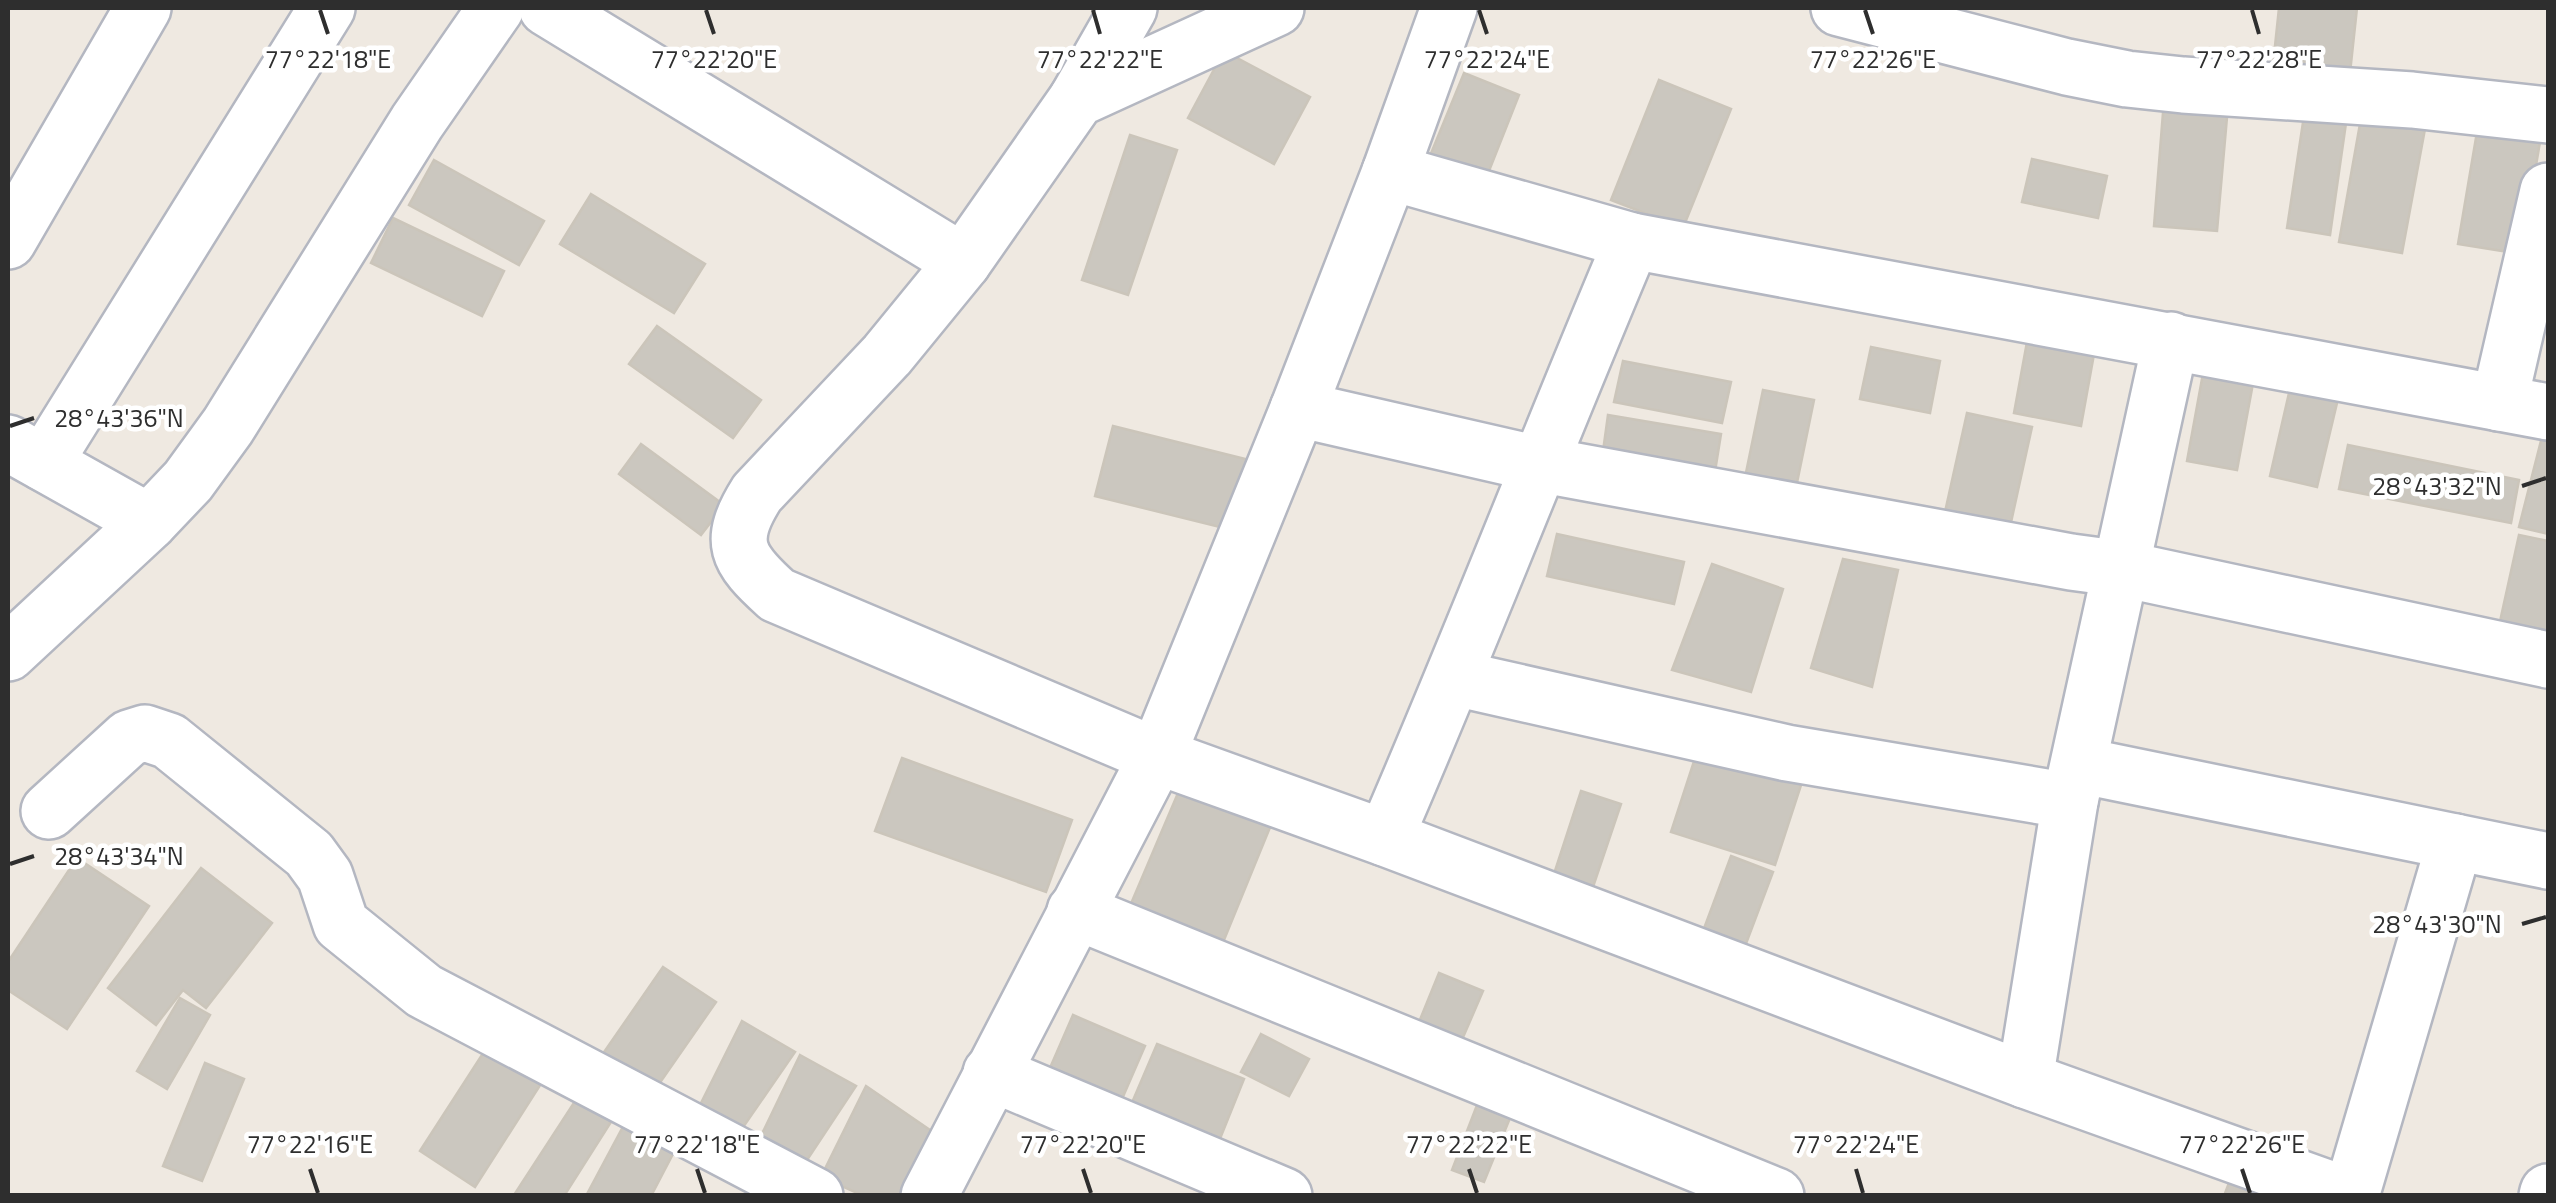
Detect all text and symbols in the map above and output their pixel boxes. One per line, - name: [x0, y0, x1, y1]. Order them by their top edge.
- text: 77°22'18"E: [265, 40, 391, 78]
- text: 77°22'20"E: [651, 40, 777, 78]
- text: 77°22'22"E: [1037, 40, 1163, 78]
- text: 77°22'24"E: [1424, 40, 1550, 78]
- text: 77°22'26"E: [1810, 40, 1936, 78]
- text: 77°22'28"E: [2196, 40, 2322, 78]
- text: 28°43'36"N: [54, 399, 184, 437]
- text: 28°43'32"N: [2372, 467, 2502, 505]
- text: 28°43'34"N: [54, 837, 184, 875]
- text: 28°43'30"N: [2372, 905, 2502, 943]
- text: 77°22'16"E: [247, 1125, 373, 1163]
- text: 77°22'18"E: [634, 1125, 760, 1163]
- text: 77°22'20"E: [1020, 1125, 1146, 1163]
- text: 77°22'22"E: [1406, 1125, 1532, 1163]
- text: 77°22'24"E: [1793, 1125, 1919, 1163]
- text: 77°22'26"E: [2179, 1125, 2305, 1163]

